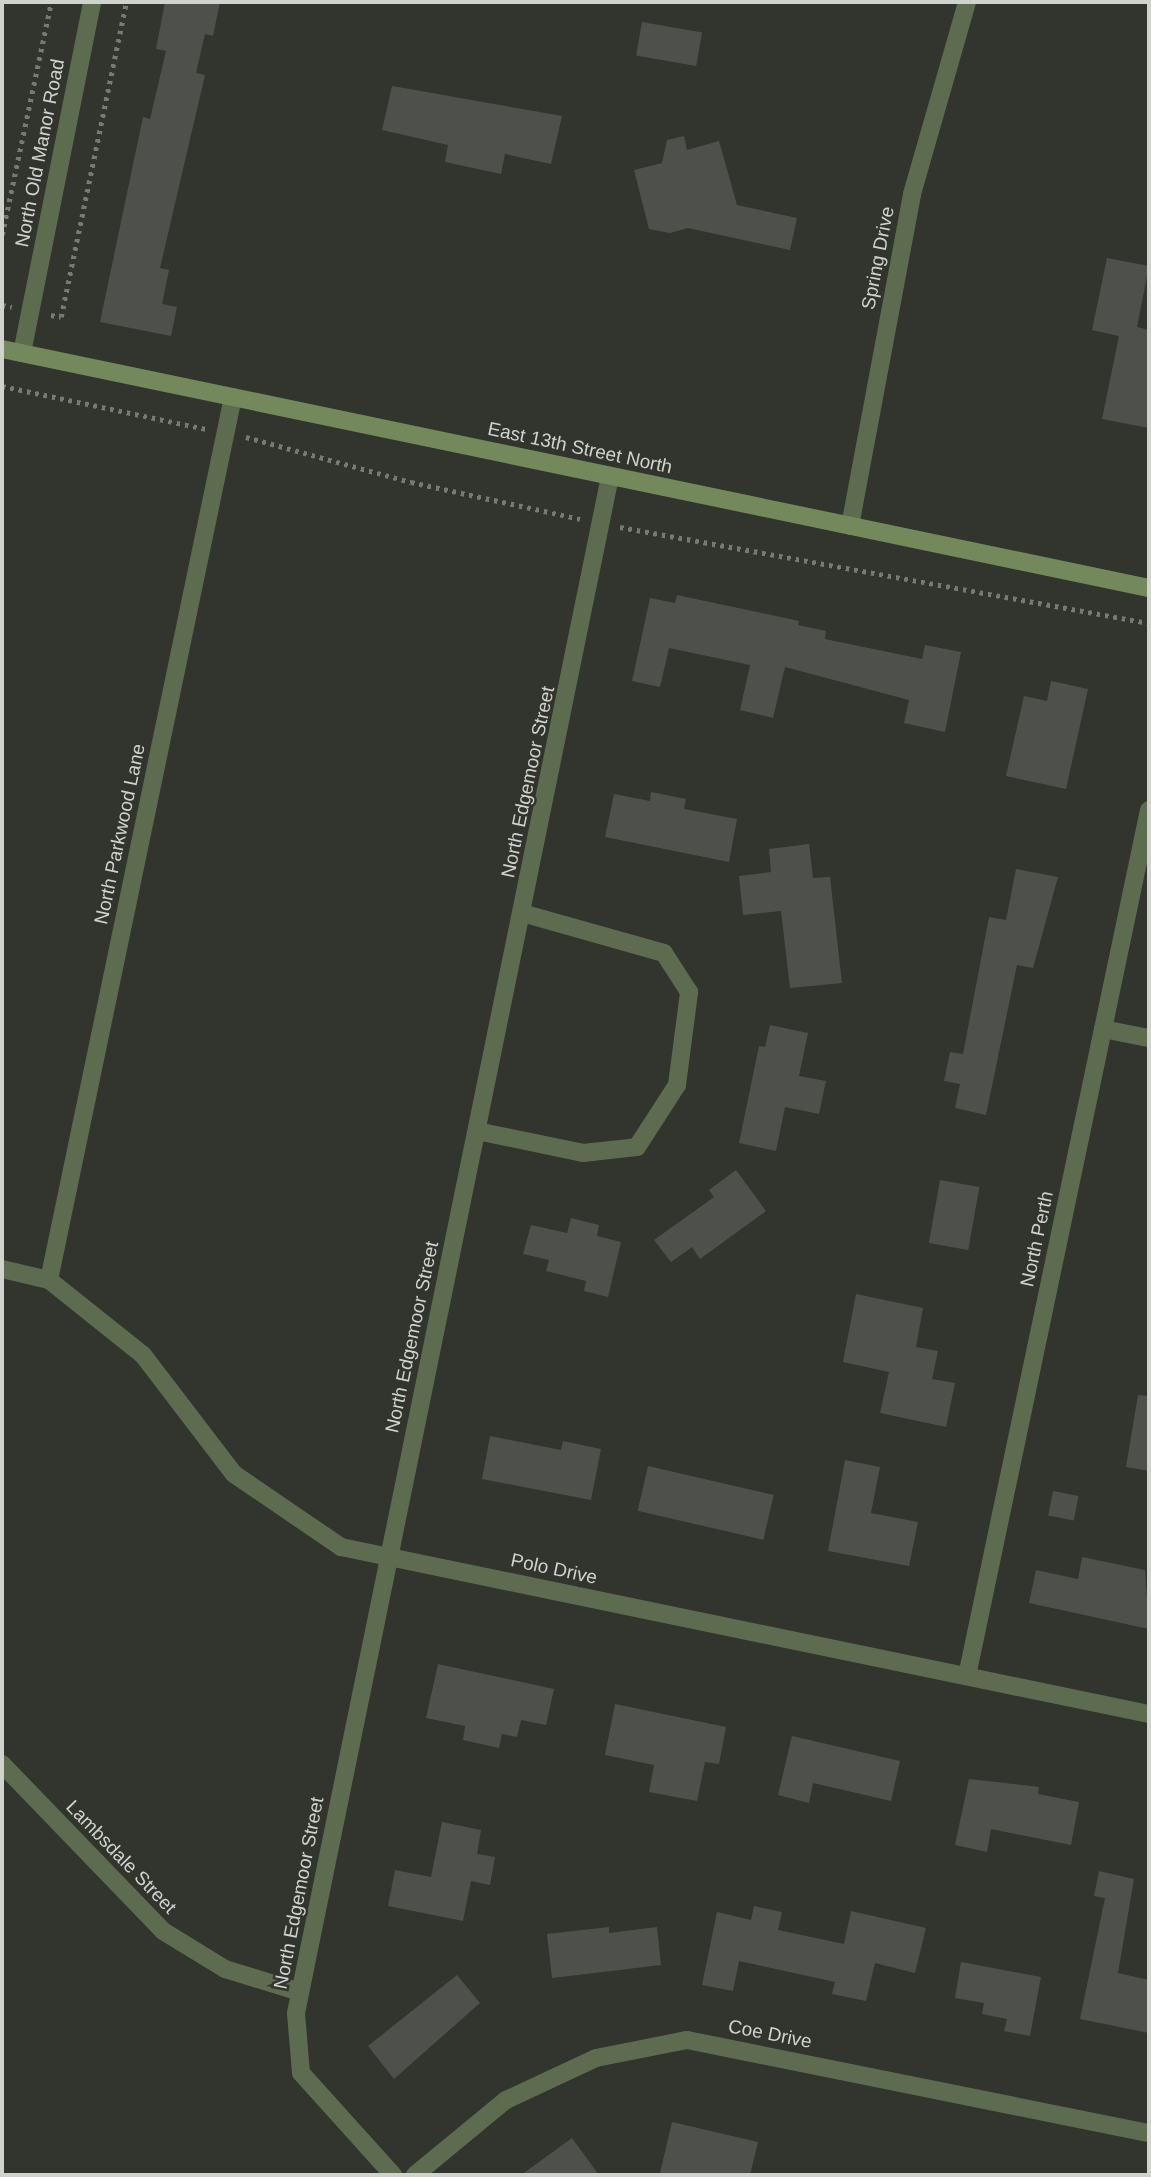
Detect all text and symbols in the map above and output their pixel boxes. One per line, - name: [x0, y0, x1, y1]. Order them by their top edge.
- street label: North Old Manor Road: [11, 57, 69, 249]
- street label: Spring Drive: [857, 205, 899, 311]
- street label: East 13th Street North: [486, 417, 674, 479]
- street label: North Edgemoor Street: [497, 684, 559, 880]
- street label: North Parkwood Lane: [90, 742, 150, 926]
- street label: North Perth: [1016, 1189, 1058, 1289]
- street label: North Edgemoor Street: [381, 1239, 443, 1435]
- street label: Polo Drive: [509, 1549, 599, 1589]
- street label: North Edgemoor Street: [269, 1795, 329, 1991]
- street label: Lambsdale Street: [61, 1796, 181, 1918]
- street label: Coe Drive: [726, 2015, 814, 2053]

